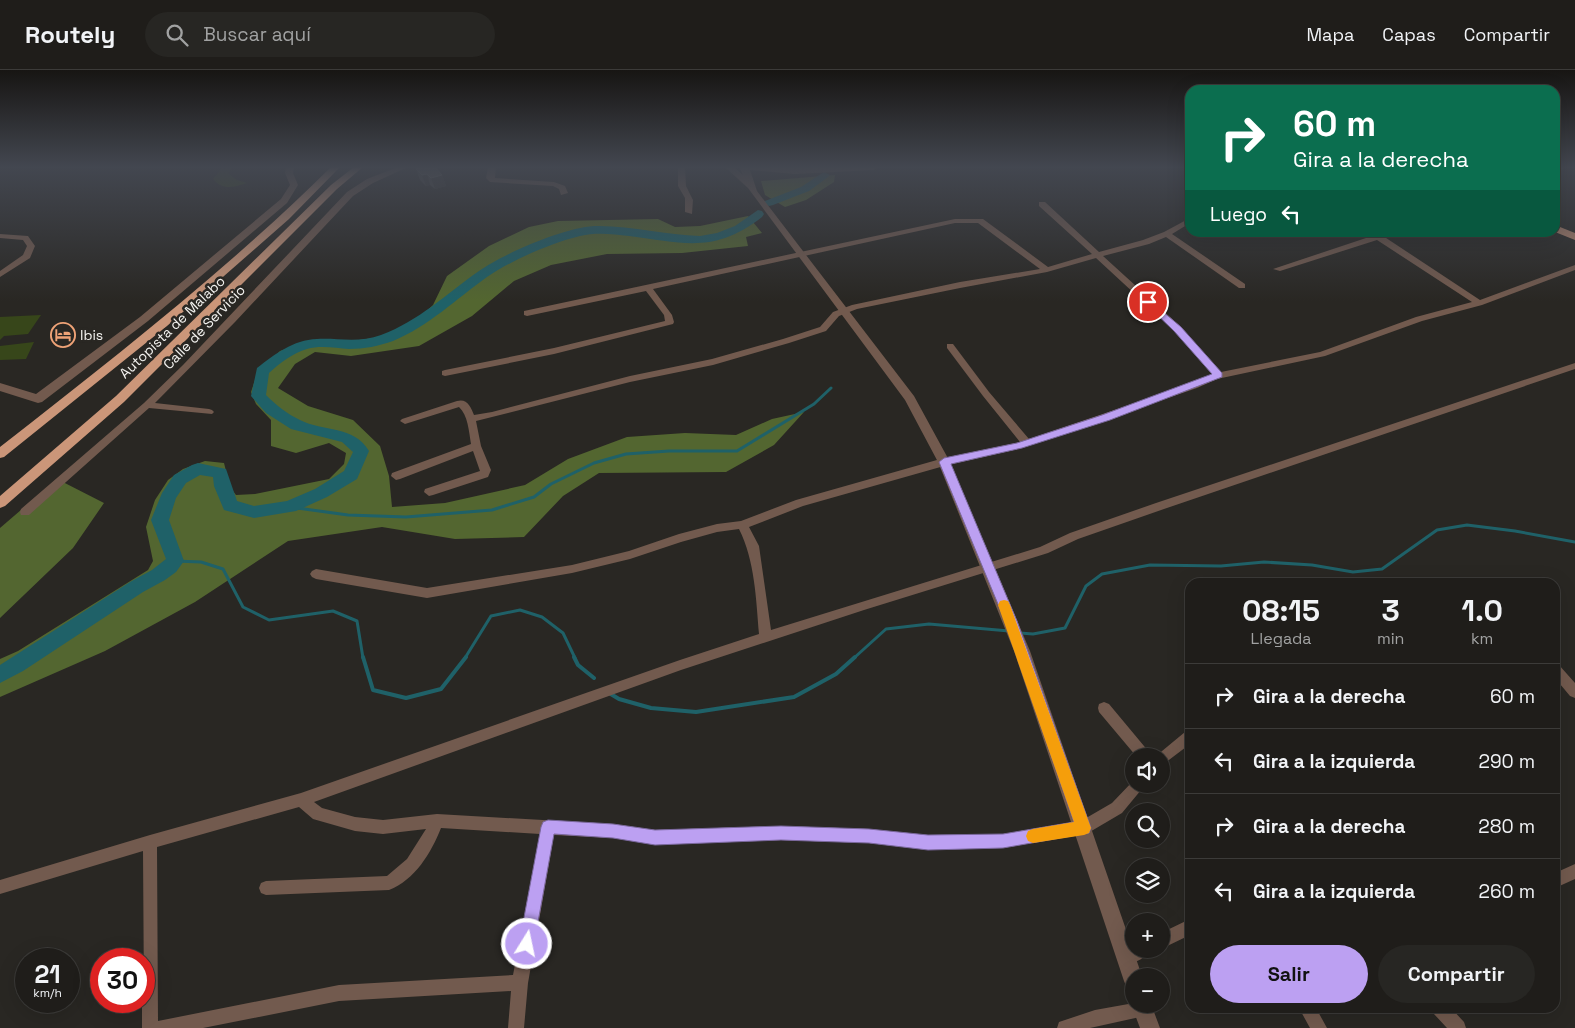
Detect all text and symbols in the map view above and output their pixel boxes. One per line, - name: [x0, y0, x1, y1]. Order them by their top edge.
- search box: [145, 12, 495, 57]
- text: Routely: [25, 19, 115, 50]
- icon: search: [163, 21, 191, 49]
- text: Buscar aquí: [203, 22, 311, 47]
- text: Mapa: [1306, 23, 1354, 46]
- text: Capas: [1382, 23, 1436, 46]
- text: Compartir: [1464, 23, 1550, 46]
- text: 60 m: [1293, 102, 1376, 146]
- icon: right: [1210, 105, 1275, 170]
- text: Gira a la derecha: [1293, 145, 1469, 173]
- icon: left: [1277, 200, 1305, 228]
- text: Luego: [1210, 202, 1267, 227]
- street label: Autopista de Malabo: [115, 272, 229, 382]
- street label: Calle de Servicio: [159, 281, 249, 373]
- pin: [1127, 281, 1169, 323]
- icon: arrive: [1134, 288, 1162, 316]
- hotel icon: Ibis: [50, 322, 76, 348]
- place label: Ibis: [80, 326, 103, 344]
- text: 08:15: [1242, 591, 1320, 630]
- text: 3: [1382, 591, 1400, 630]
- text: 1.0: [1461, 591, 1503, 630]
- text: Llegada: [1251, 628, 1311, 649]
- text: min: [1377, 628, 1404, 649]
- text: km: [1471, 628, 1493, 649]
- icon: right: [1210, 682, 1238, 710]
- text: Gira a la derecha: [1253, 684, 1405, 709]
- text: 60 m: [1490, 684, 1535, 709]
- icon: left: [1210, 747, 1238, 775]
- map controls: [1125, 748, 1170, 1013]
- button: sound: [1125, 748, 1170, 793]
- text: Gira a la izquierda: [1253, 749, 1415, 774]
- text: 290 m: [1479, 749, 1535, 774]
- button: search: [1125, 803, 1170, 848]
- icon: right: [1210, 812, 1238, 840]
- text: Gira a la derecha: [1253, 814, 1405, 839]
- text: 280 m: [1478, 814, 1535, 839]
- button: layers: [1125, 858, 1170, 903]
- icon: left: [1210, 877, 1238, 905]
- text: Gira a la izquierda: [1253, 879, 1415, 904]
- text: 260 m: [1479, 879, 1535, 904]
- button: +: [1125, 913, 1170, 958]
- position arrow: [500, 917, 552, 969]
- button: Salir: [1210, 945, 1368, 1003]
- button: Compartir: [1378, 945, 1535, 1003]
- speed limit sign: 30: [90, 948, 155, 1013]
- text: 21: [34, 958, 61, 990]
- button: −: [1125, 968, 1170, 1013]
- text: km/h: [33, 985, 62, 1001]

